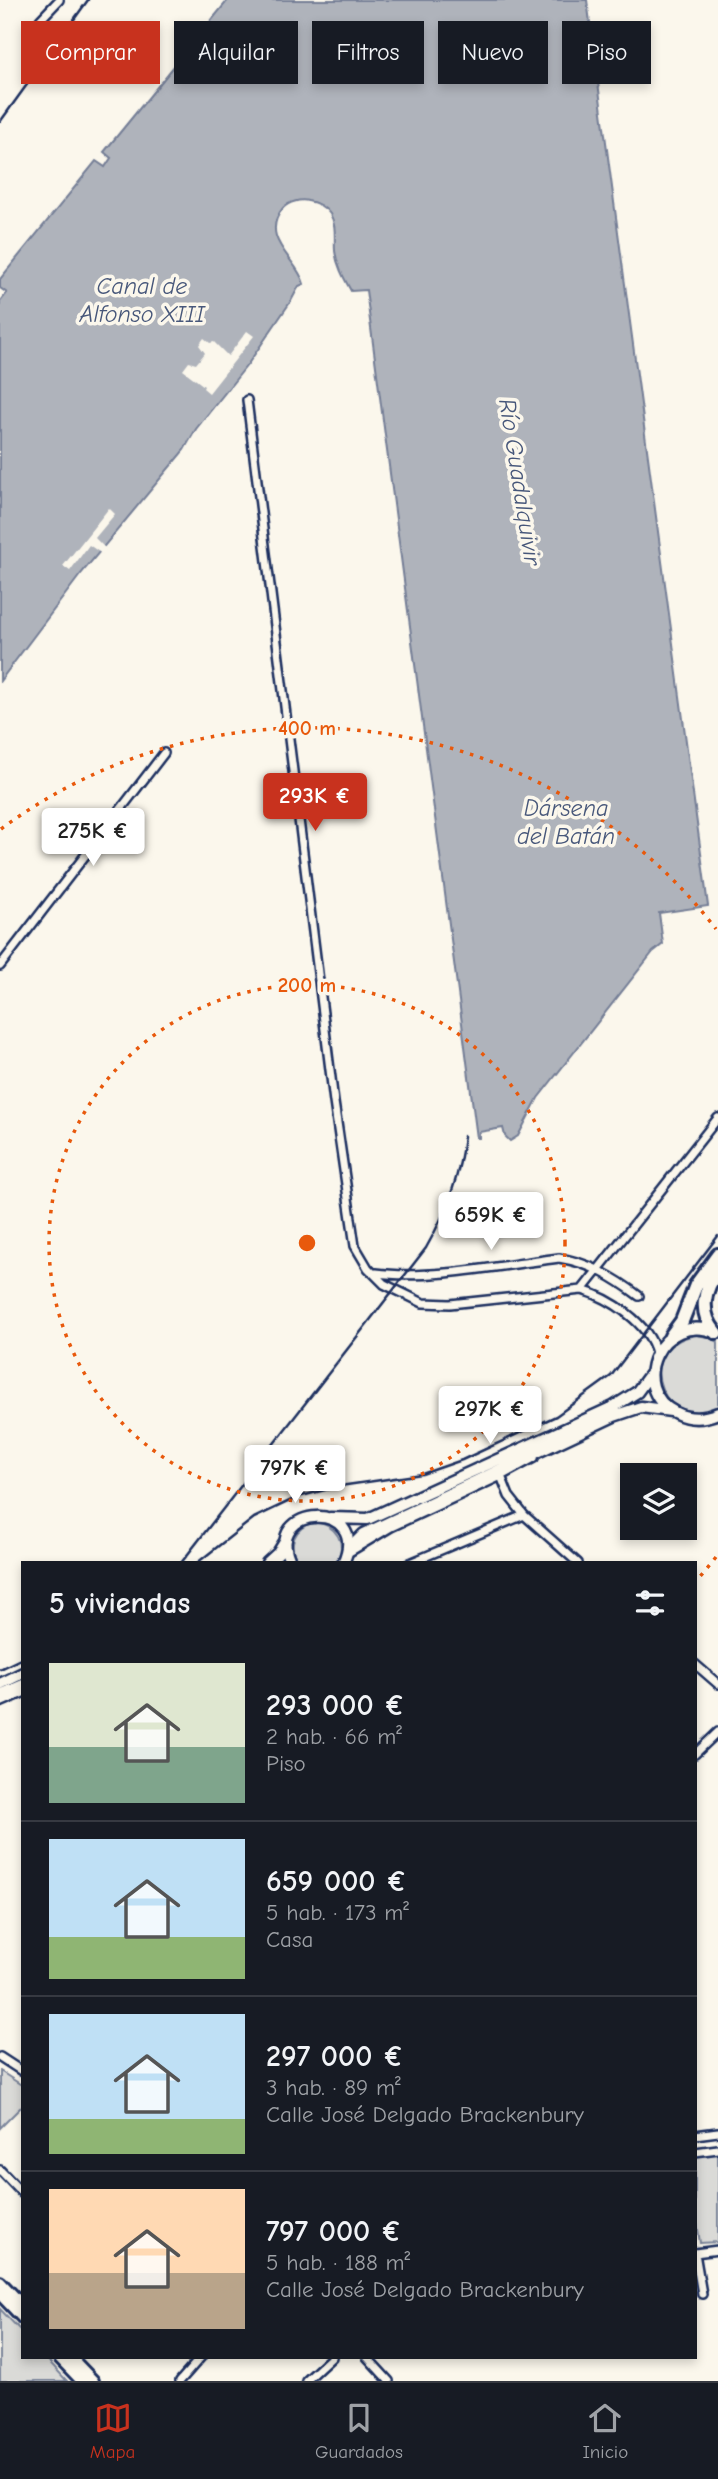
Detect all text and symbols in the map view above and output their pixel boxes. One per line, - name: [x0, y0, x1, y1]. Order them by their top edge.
- chip: Comprar: [21, 21, 160, 84]
- chip: Alquilar: [174, 21, 298, 84]
- chip: Filtros: [312, 21, 424, 84]
- chip: Nuevo: [438, 21, 548, 84]
- chip: Piso: [562, 21, 651, 84]
- water label: Canal de Alfonso XIII: [78, 272, 206, 328]
- water label: Río Guadalquivir: [493, 397, 547, 569]
- text: 400 m: [278, 716, 336, 740]
- pin: 293K €: [258, 774, 372, 833]
- text: 293K €: [279, 782, 351, 809]
- water label: Dársena del Batán: [517, 794, 615, 850]
- pin: 275K €: [36, 808, 150, 868]
- text: 275K €: [58, 817, 128, 844]
- text: 200 m: [278, 973, 336, 997]
- pin: 659K €: [434, 1192, 548, 1252]
- text: 659K €: [454, 1201, 528, 1228]
- centre of rings: [295, 1231, 319, 1255]
- pin: 297K €: [433, 1386, 547, 1446]
- text: 297K €: [455, 1395, 525, 1422]
- pin: 797K €: [238, 1446, 352, 1505]
- text: 797K €: [260, 1454, 330, 1481]
- map controls: [620, 1463, 697, 1540]
- button: layers: [620, 1463, 697, 1540]
- icon: filters: [631, 1584, 669, 1622]
- text: 5 viviendas: [49, 1586, 190, 1621]
- text: 293 000 €: [266, 1688, 405, 1723]
- icon: home: [105, 1691, 189, 1775]
- text: 2 hab. · 66 m²: [266, 1723, 402, 1750]
- text: Piso: [266, 1750, 306, 1777]
- text: 659 000 €: [266, 1864, 407, 1899]
- icon: home: [105, 1867, 189, 1951]
- text: 5 hab. · 173 m²: [266, 1899, 409, 1926]
- text: Casa: [266, 1926, 313, 1953]
- text: 297 000 €: [266, 2039, 404, 2074]
- icon: home: [105, 2042, 189, 2126]
- text: 3 hab. · 89 m²: [266, 2074, 401, 2101]
- text: Calle José Delgado Brackenbury: [266, 2101, 584, 2128]
- text: 797 000 €: [266, 2214, 402, 2249]
- icon: home: [105, 2217, 189, 2301]
- text: 5 hab. · 188 m²: [266, 2249, 410, 2276]
- text: Calle José Delgado Brackenbury: [266, 2276, 584, 2303]
- tab: Mapa: [90, 2399, 135, 2463]
- tab: Guardados: [315, 2399, 403, 2463]
- tab: Inicio: [582, 2399, 628, 2463]

